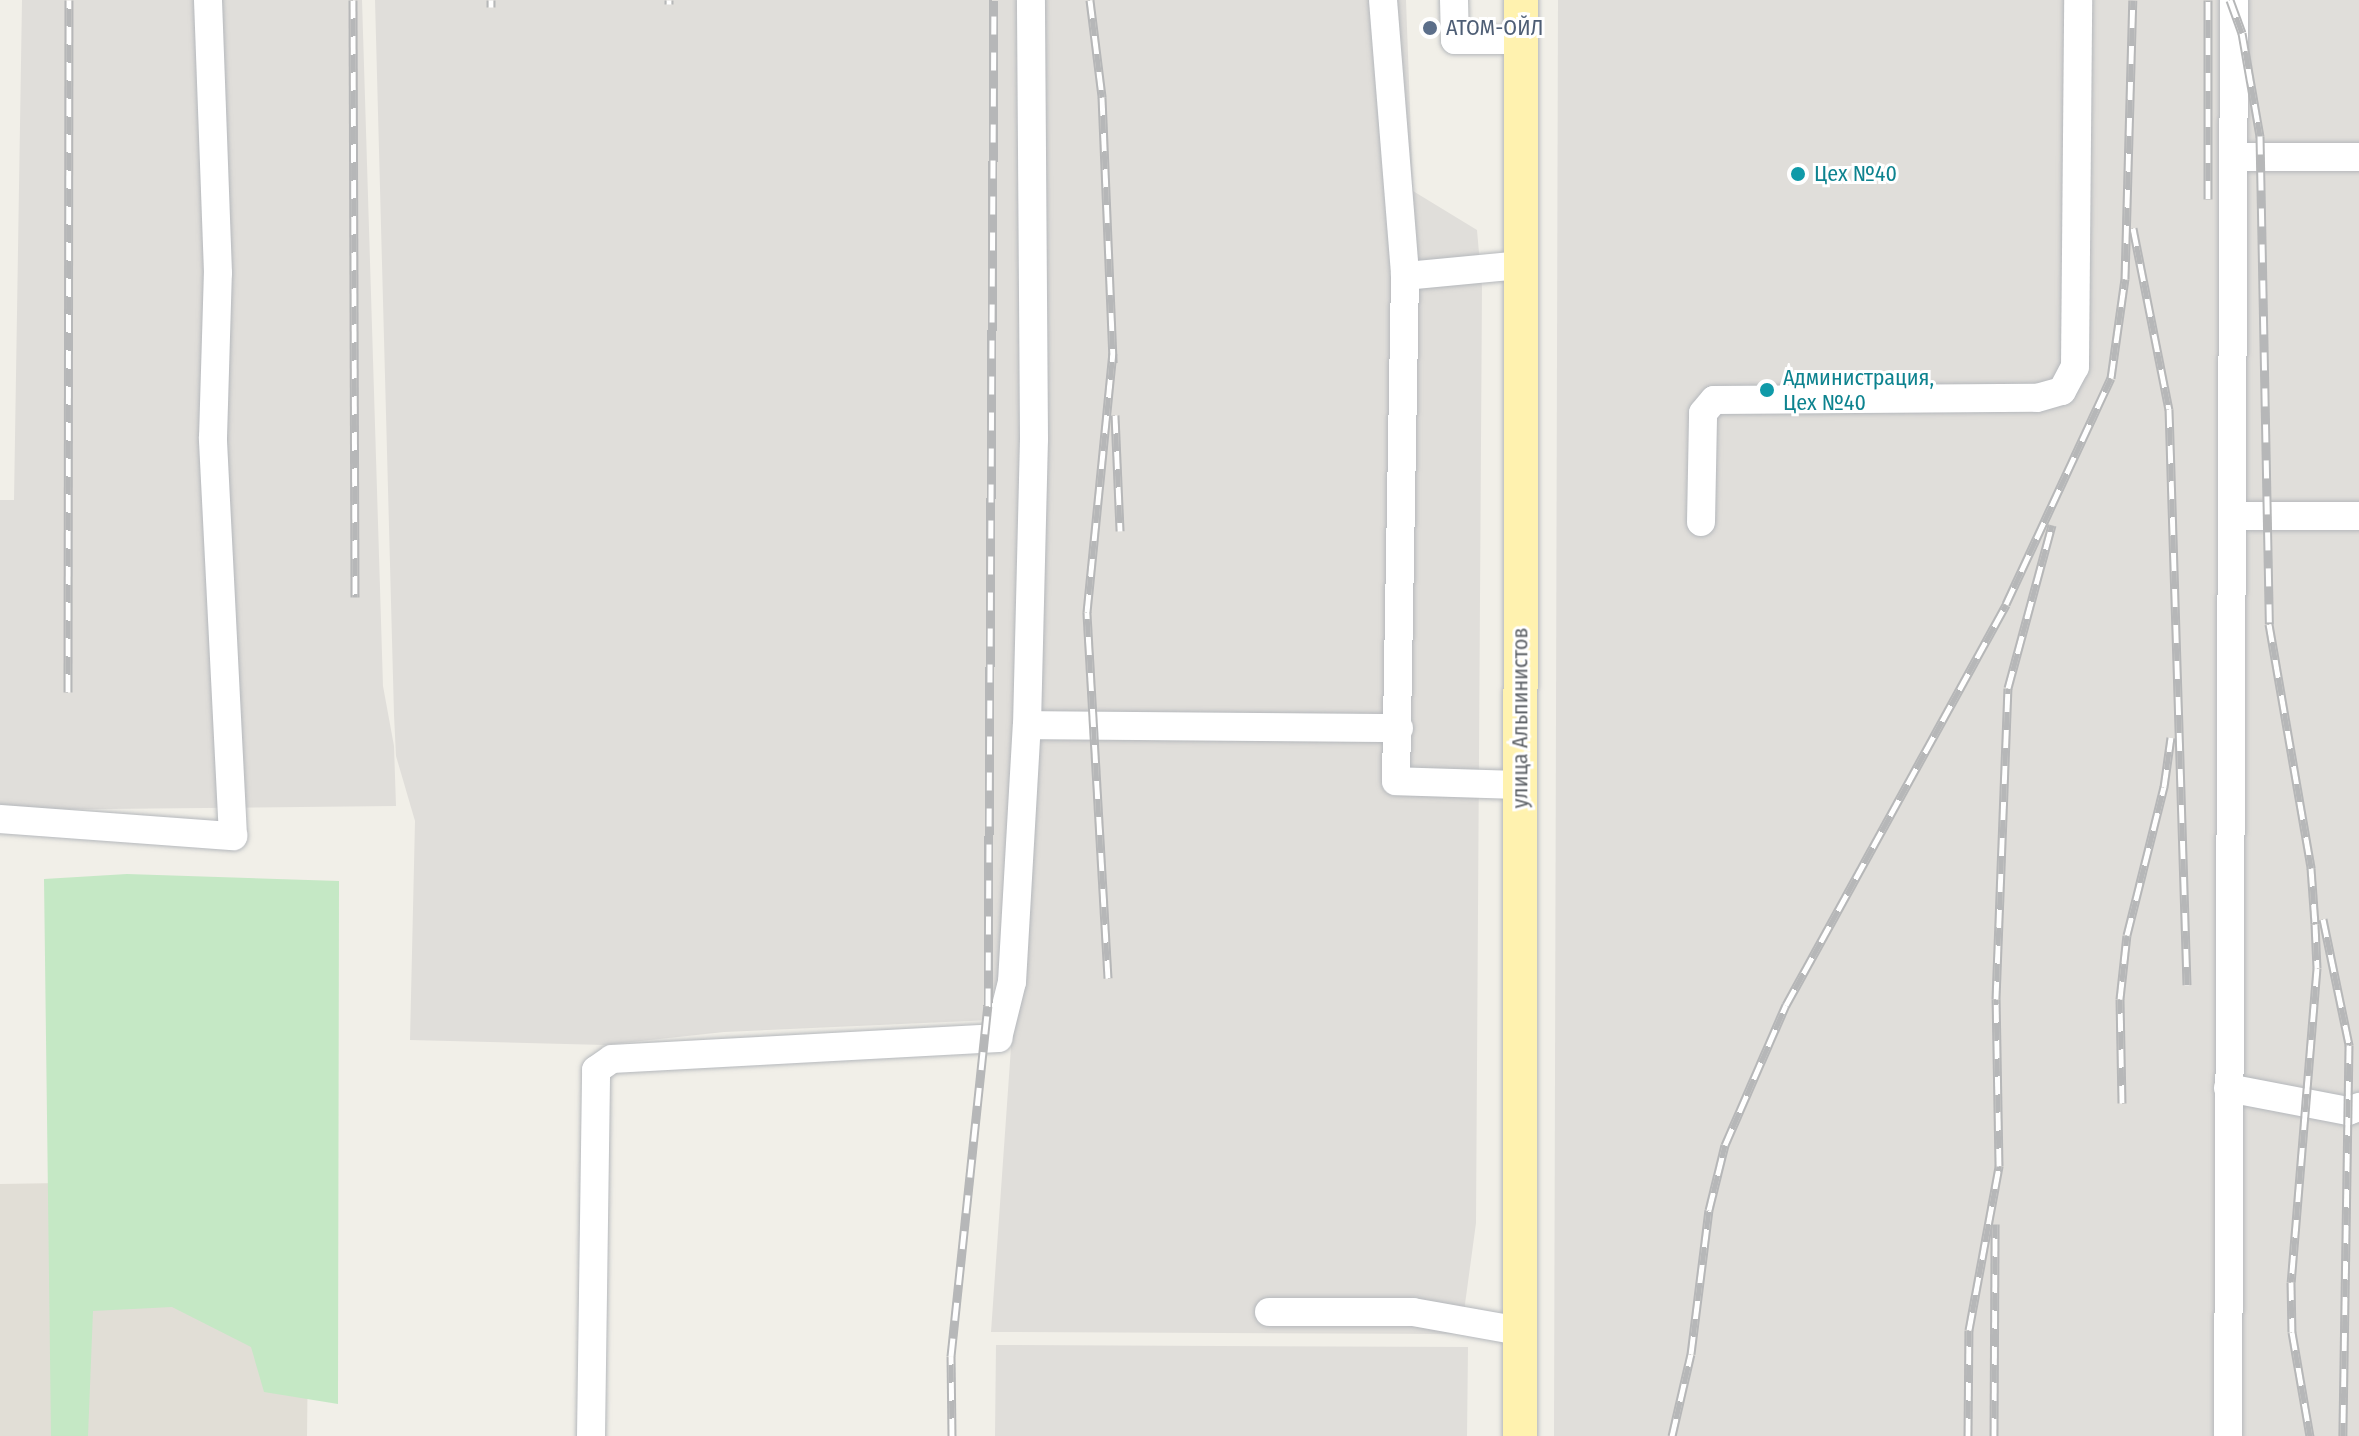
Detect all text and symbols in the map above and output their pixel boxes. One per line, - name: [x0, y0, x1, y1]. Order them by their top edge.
- place label: АТОМ-ОЙЛ: [1446, 15, 1543, 41]
- marker: АТОМ-ОЙЛ: [1421, 19, 1439, 37]
- place label: Цех №40: [1814, 161, 1897, 187]
- marker: Цех №40: [1789, 165, 1807, 183]
- place label: Администрация, Цех №40: [1783, 364, 1934, 416]
- marker: Администрация, Цех №40: [1758, 381, 1776, 399]
- street label: улица Альпинистов: [1507, 628, 1533, 808]

